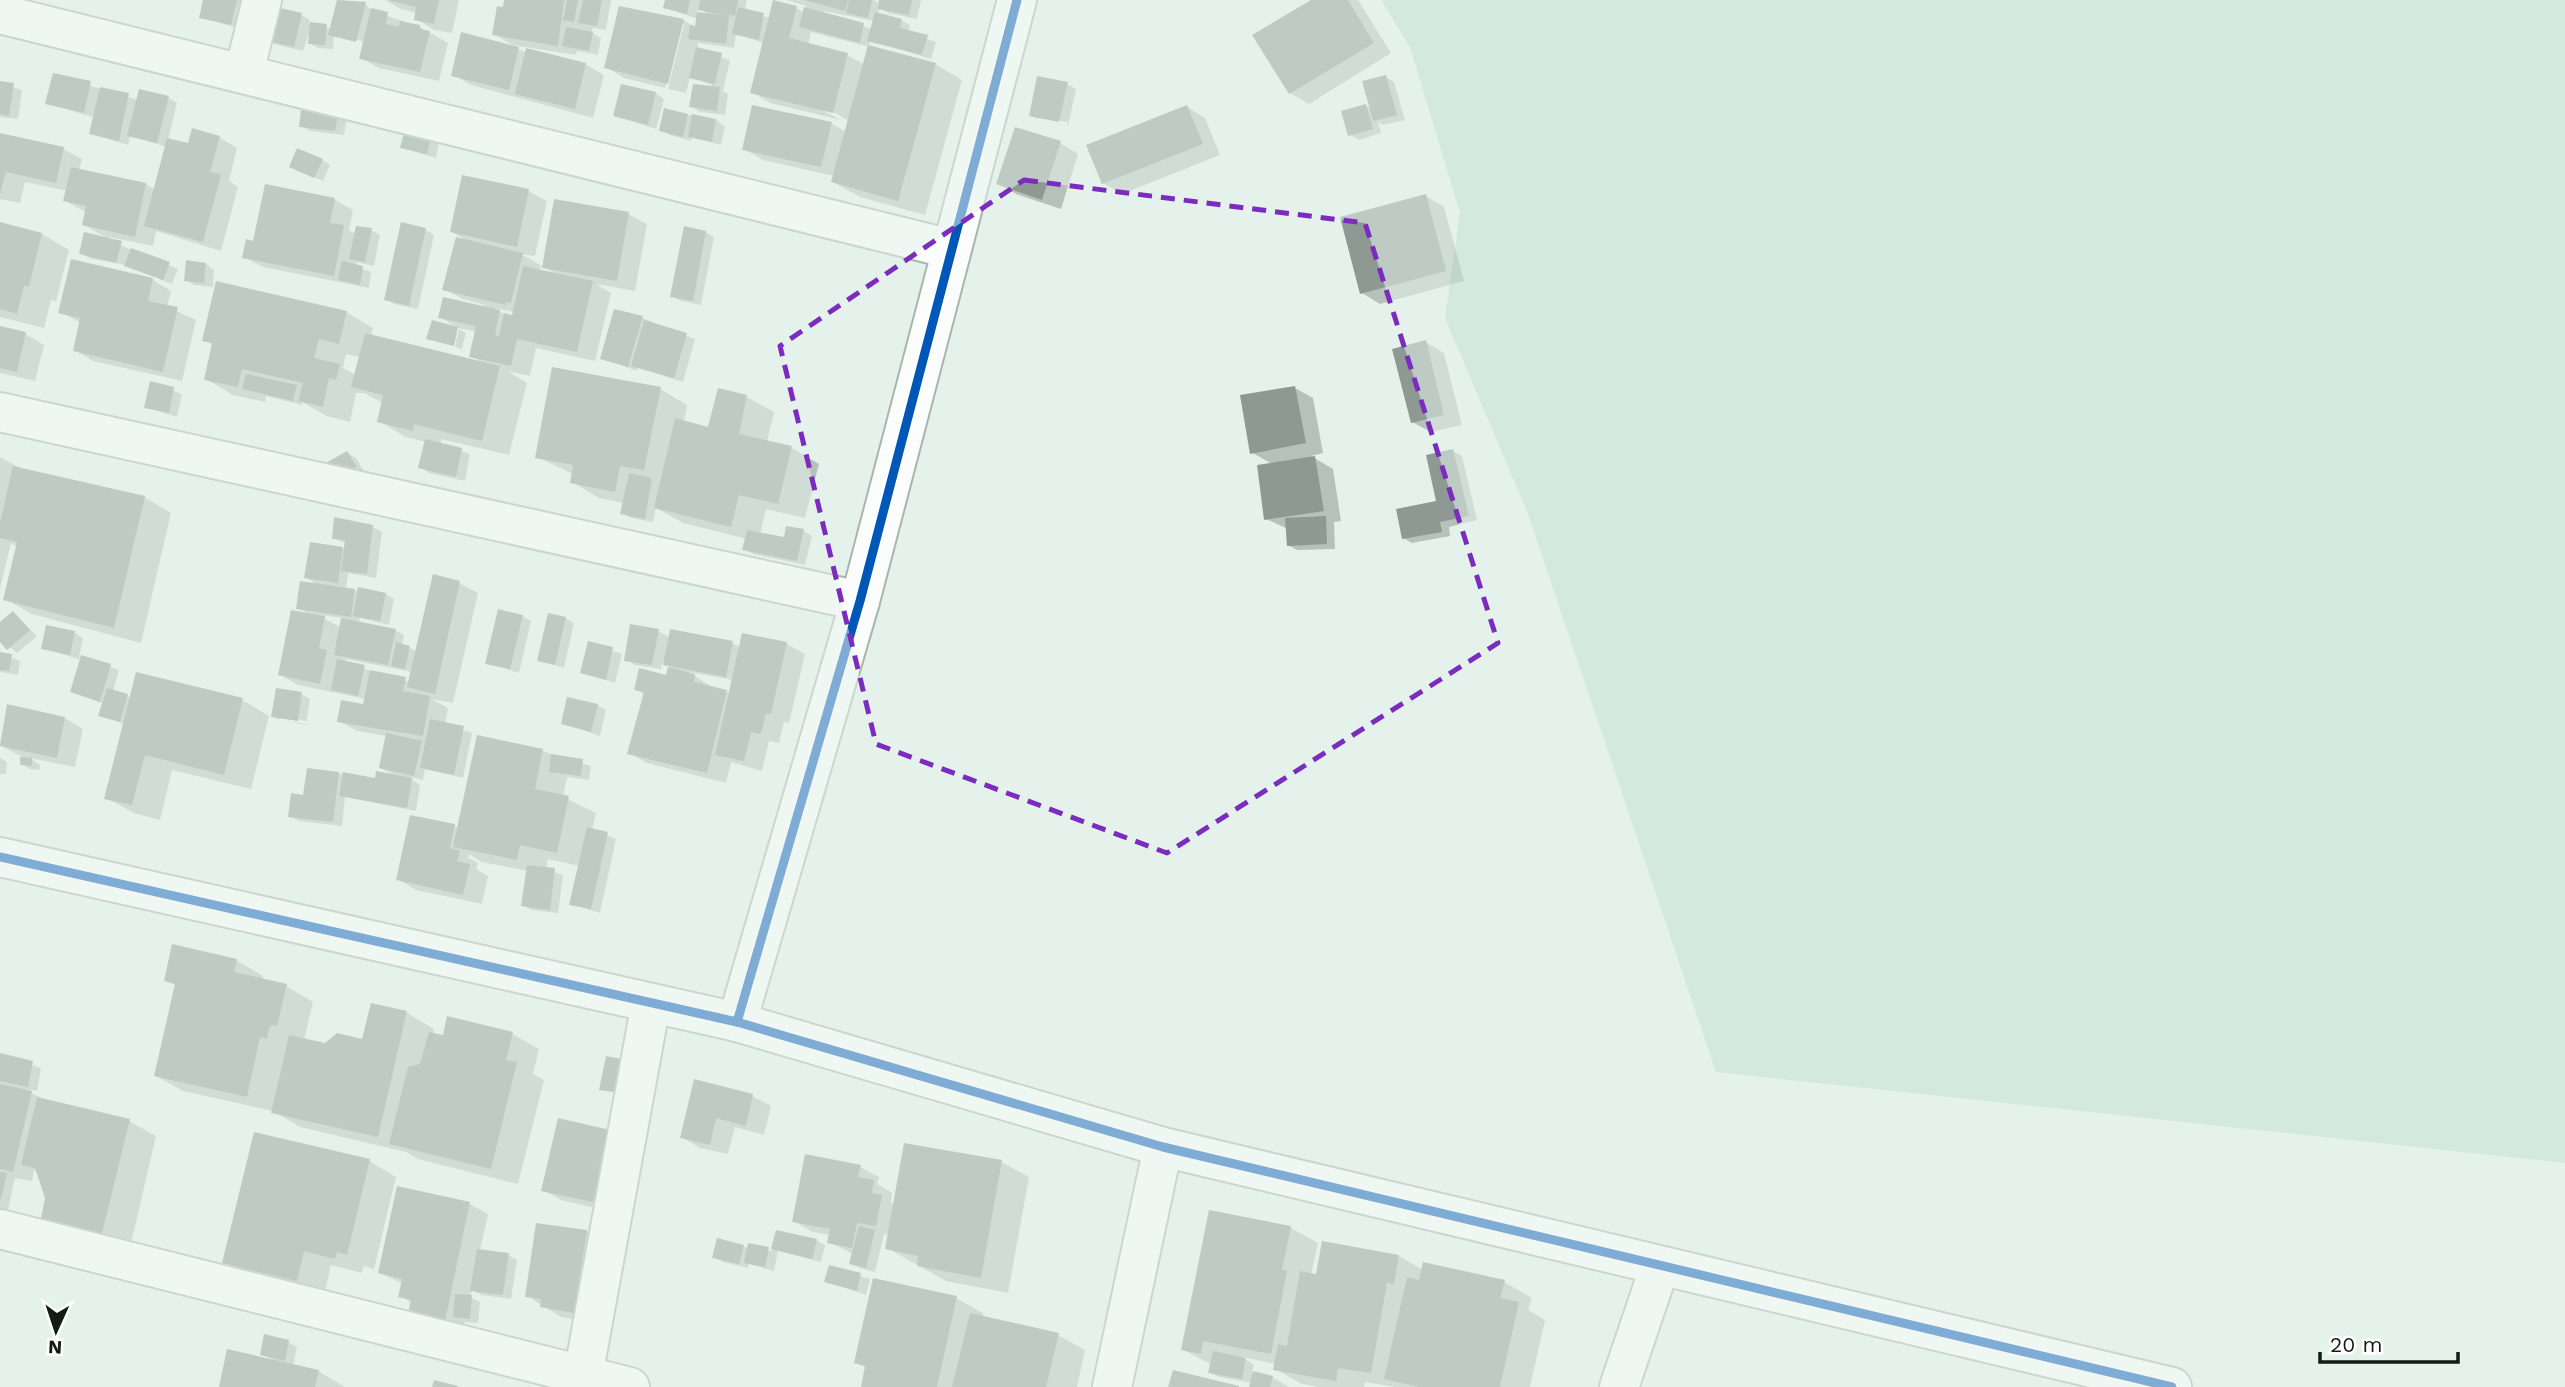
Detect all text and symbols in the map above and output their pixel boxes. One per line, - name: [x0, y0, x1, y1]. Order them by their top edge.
- north arrow: [21, 1296, 91, 1366]
- scale bar: [2320, 1320, 2458, 1364]
- text: 20 m: [2330, 1332, 2382, 1357]
- text: N: [47, 1336, 63, 1359]

